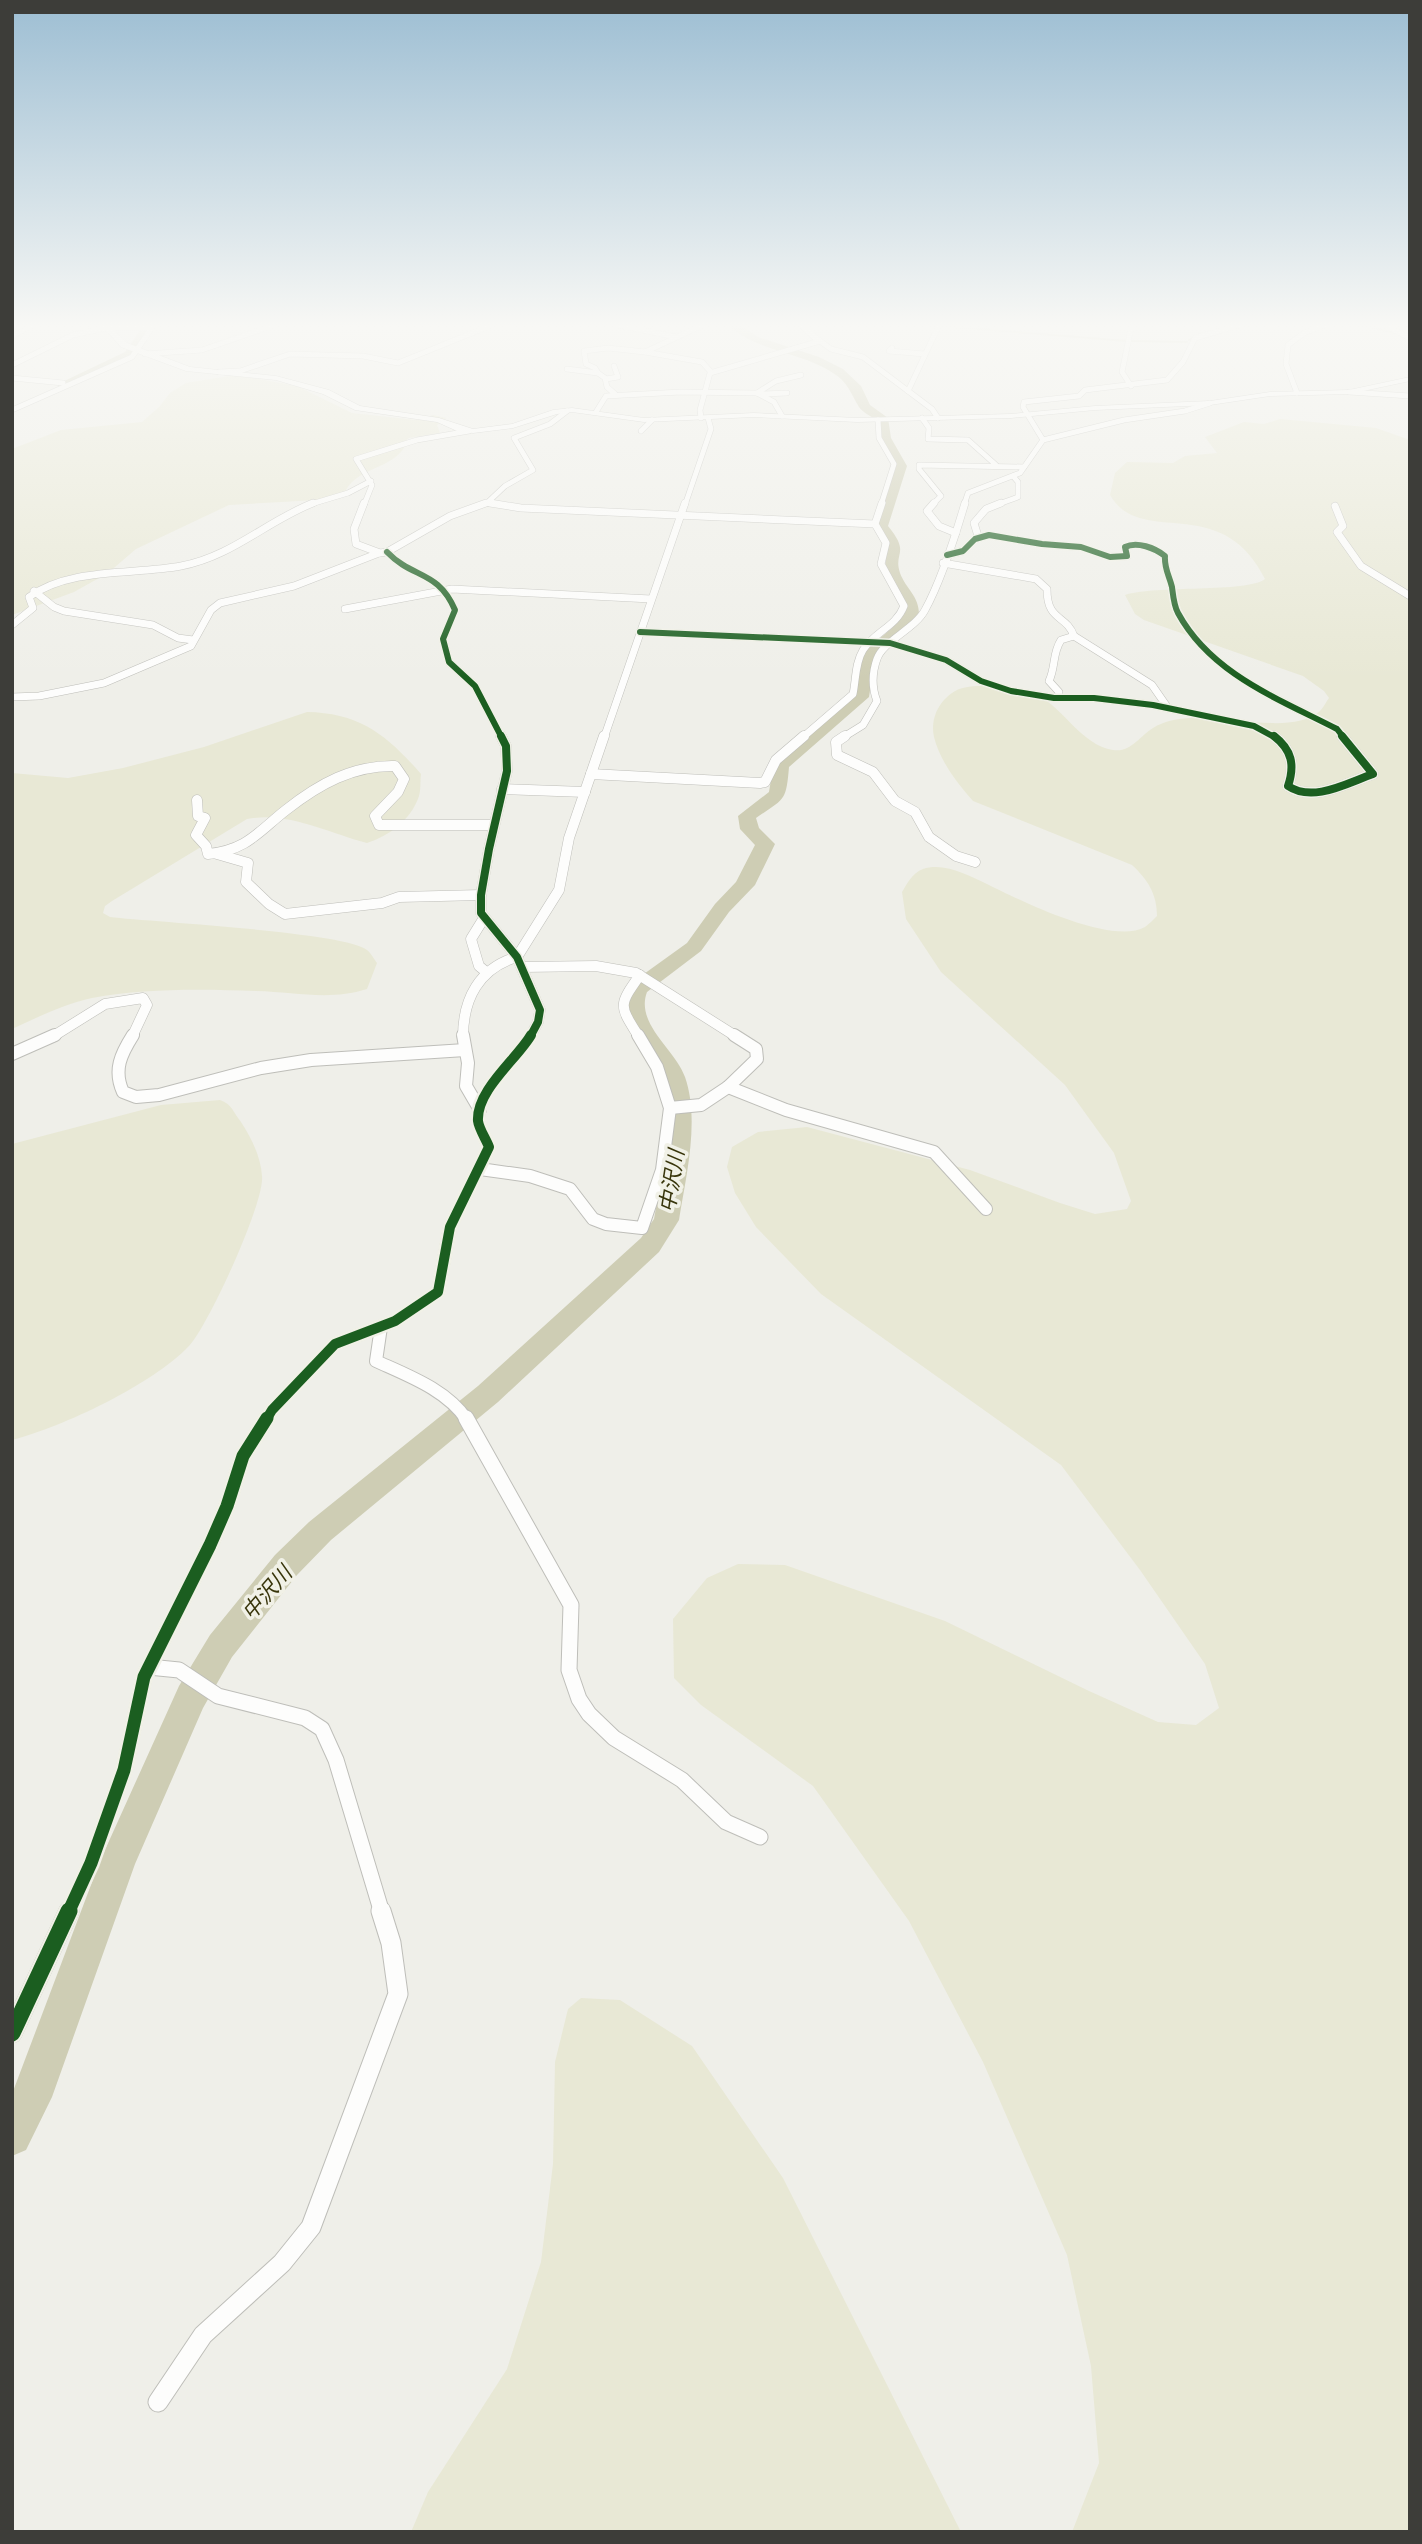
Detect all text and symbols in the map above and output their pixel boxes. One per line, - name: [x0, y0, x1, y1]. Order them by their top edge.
- water label: 中沢川: [655, 1146, 689, 1214]
- water label: 中沢川: [237, 1560, 298, 1625]

